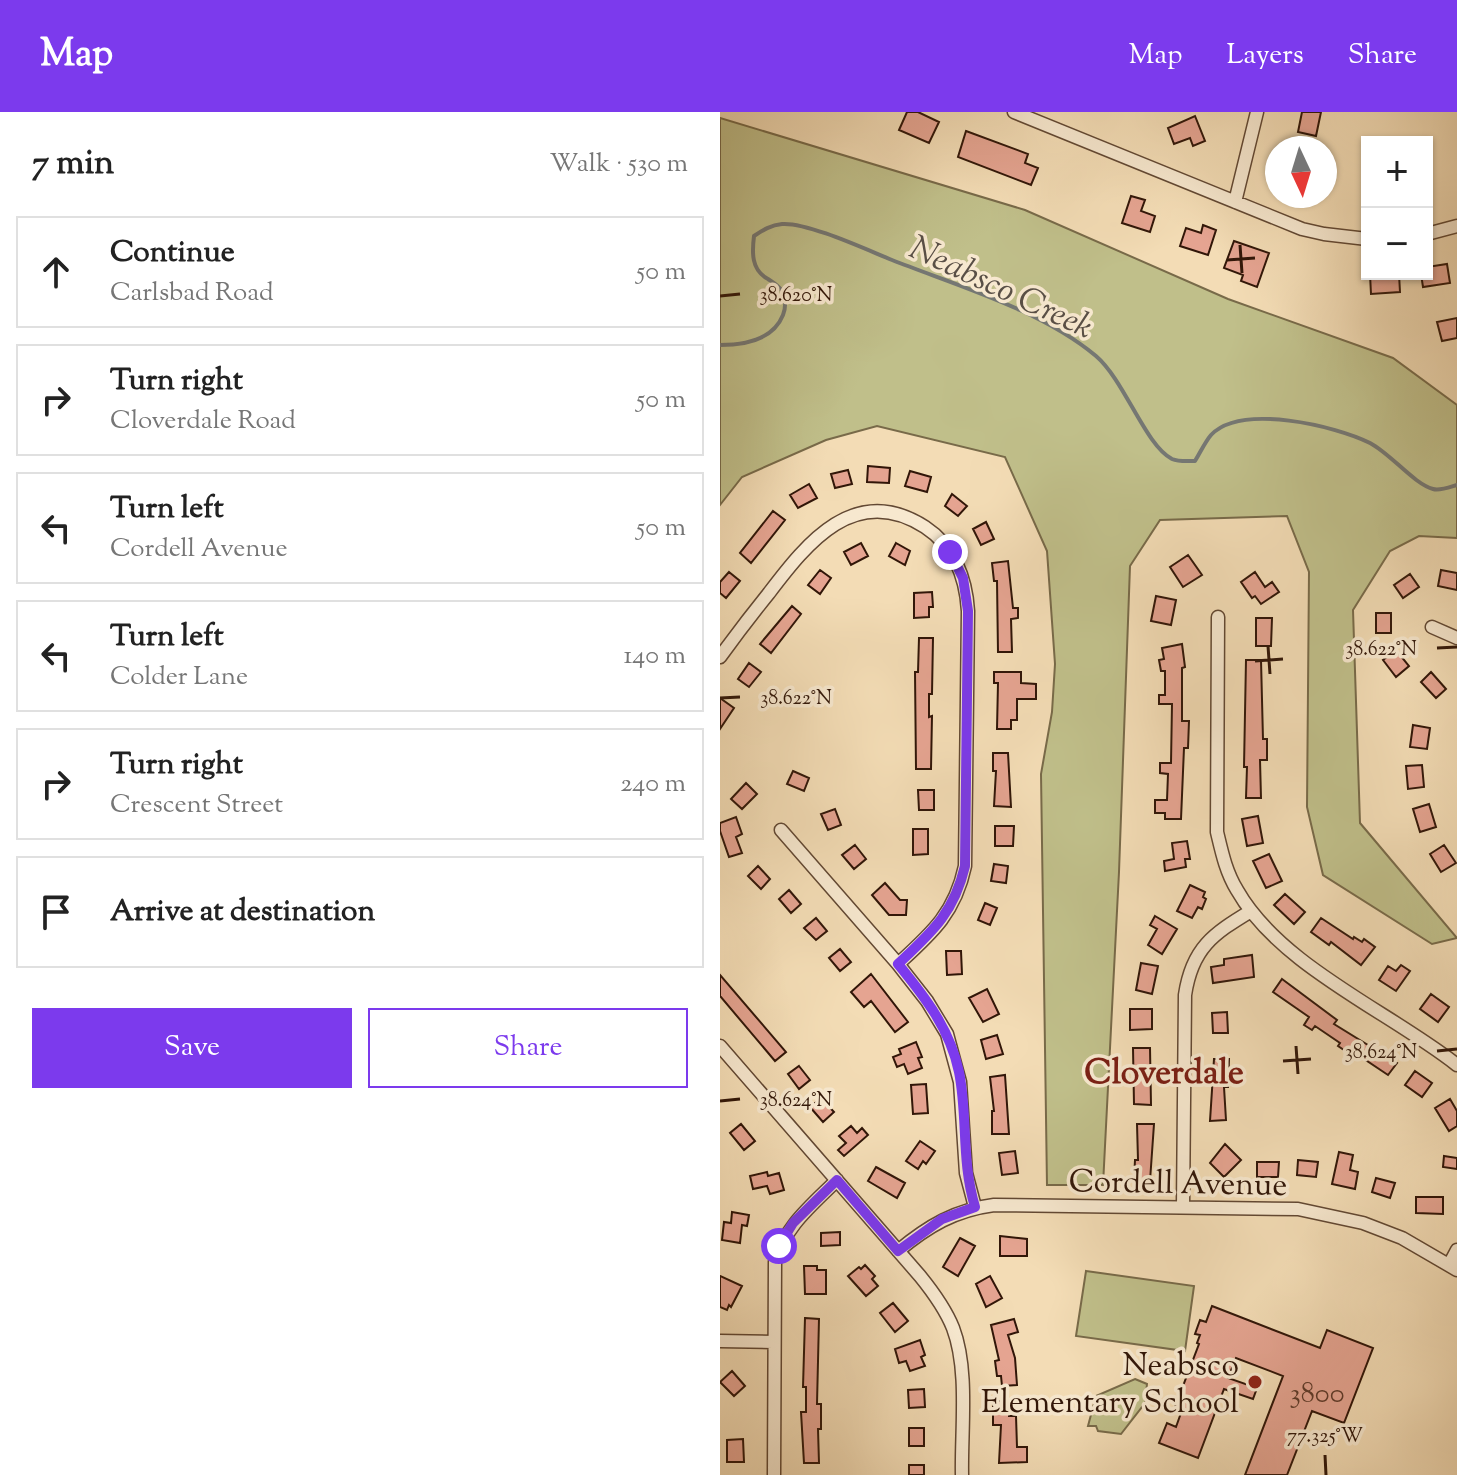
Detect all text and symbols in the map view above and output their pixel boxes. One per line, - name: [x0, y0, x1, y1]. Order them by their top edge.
- text: Map: [40, 29, 113, 83]
- text: Map: [1129, 36, 1182, 76]
- text: Layers: [1226, 36, 1304, 76]
- text: Share: [1348, 36, 1417, 76]
- north arrow: [1265, 136, 1337, 208]
- map controls: [1361, 136, 1433, 280]
- button: +: [1361, 136, 1433, 208]
- text: 7 min: [32, 140, 114, 189]
- text: Walk · 530 m: [549, 146, 688, 183]
- button: −: [1361, 208, 1433, 280]
- water label: Neabsco Creek: [900, 225, 1101, 353]
- text: Continue: [110, 232, 235, 275]
- icon: ahead: [34, 250, 78, 294]
- text: 50 m: [636, 254, 686, 291]
- text: Carlsbad Road: [110, 275, 274, 312]
- text: 38.620°N: [760, 282, 833, 311]
- text: Turn right: [110, 360, 243, 403]
- icon: right: [34, 378, 78, 422]
- text: 50 m: [636, 382, 686, 419]
- text: Cloverdale Road: [110, 403, 296, 440]
- text: Turn left: [110, 488, 224, 531]
- icon: left: [34, 506, 78, 550]
- text: 50 m: [636, 510, 686, 547]
- text: Cordell Avenue: [110, 531, 288, 568]
- route end: [932, 534, 968, 570]
- text: Turn left: [110, 616, 224, 659]
- icon: left: [34, 634, 78, 678]
- text: 38.622°N: [1345, 636, 1417, 665]
- text: 140 m: [623, 638, 686, 675]
- text: Colder Lane: [110, 659, 248, 696]
- text: 38.622°N: [760, 685, 832, 714]
- text: Turn right: [110, 744, 243, 787]
- icon: right: [34, 762, 78, 806]
- text: 240 m: [620, 766, 686, 803]
- text: Crescent Street: [110, 787, 283, 824]
- icon: arrive: [34, 890, 78, 934]
- text: Arrive at destination: [110, 891, 375, 934]
- button: Save: [32, 1008, 352, 1088]
- button: Share: [368, 1008, 688, 1088]
- text: 38.624°N: [1345, 1039, 1417, 1068]
- district label: Cloverdale: [1084, 1050, 1244, 1099]
- text: 38.624°N: [760, 1087, 832, 1116]
- street label: Cordell Avenue: [1068, 1160, 1288, 1210]
- route start: [761, 1228, 797, 1264]
- place label: Neabsco Elementary School: [981, 1344, 1239, 1427]
- marker: Neabsco Elementary School: [1246, 1373, 1264, 1391]
- house number: 3800: [1290, 1375, 1344, 1415]
- text: 77.325°W: [1287, 1423, 1363, 1452]

